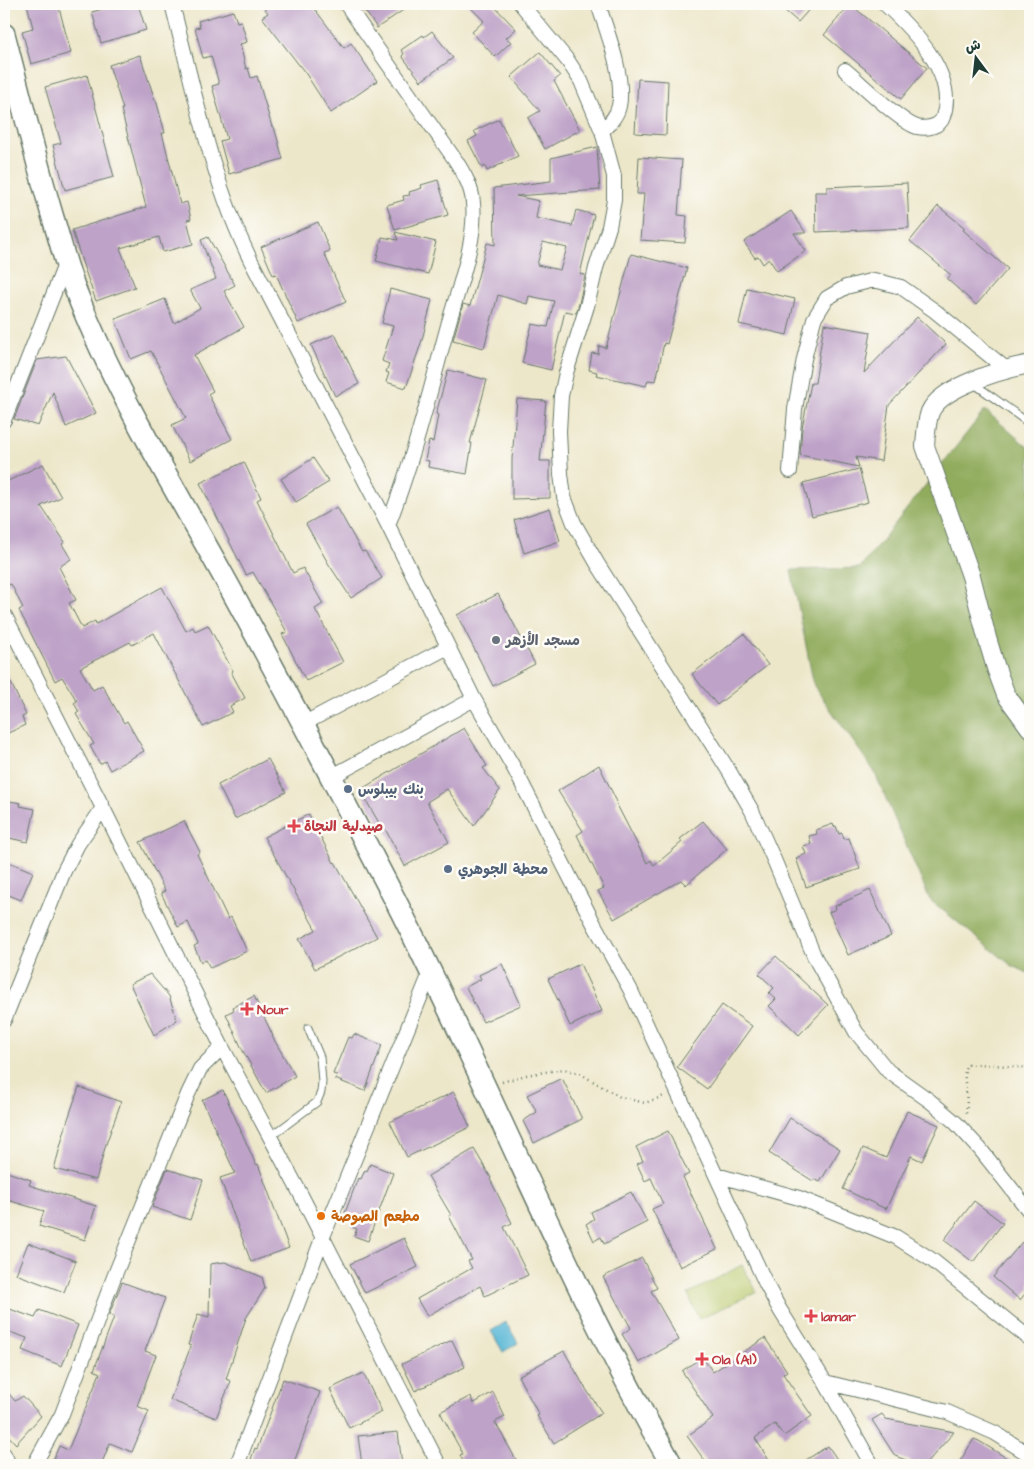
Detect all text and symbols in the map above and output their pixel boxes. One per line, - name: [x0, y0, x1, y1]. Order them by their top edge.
- north arrow: [952, 32, 1002, 82]
- text: ش: [963, 35, 983, 58]
- place label: مسجد الأزهر: [504, 630, 580, 651]
- marker: مسجد الأزهر: [490, 634, 502, 646]
- place label: بنك بيبلوس: [358, 780, 424, 800]
- marker: بنك بيبلوس: [342, 783, 354, 795]
- place label: صيدلية النجاة: [304, 817, 383, 837]
- marker: صيدلية النجاة: [288, 820, 300, 832]
- place label: محطة الجوهري: [458, 860, 548, 880]
- marker: محطة الجوهري: [442, 863, 454, 875]
- place label: Nour: [257, 1000, 289, 1020]
- marker: Nour: [241, 1003, 253, 1015]
- place label: مطعم الصوصة: [331, 1207, 420, 1227]
- marker: مطعم الصوصة: [315, 1210, 327, 1222]
- place label: lamar: [820, 1307, 856, 1327]
- marker: lamar: [805, 1310, 817, 1322]
- place label: Ola (Al): [712, 1350, 757, 1370]
- marker: Ola (Al): [696, 1353, 708, 1365]

